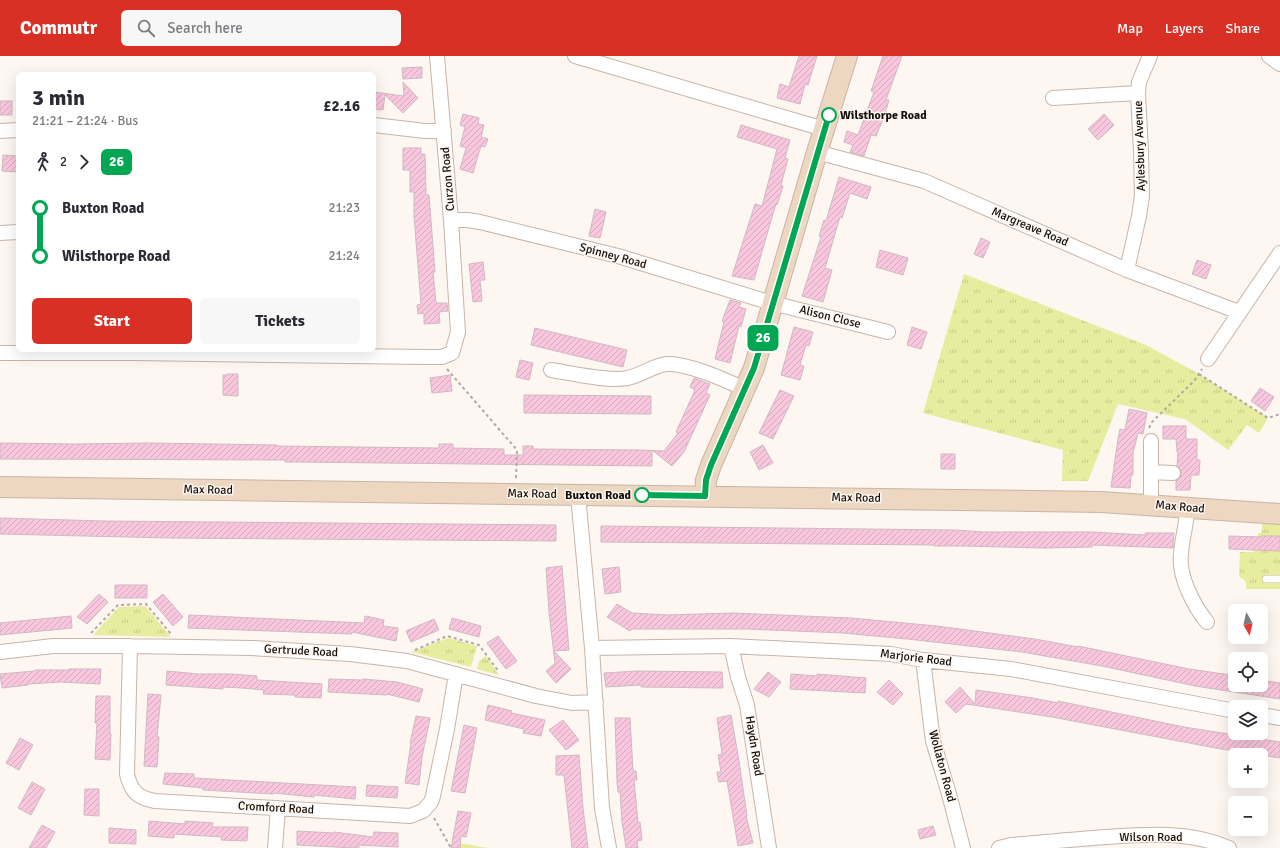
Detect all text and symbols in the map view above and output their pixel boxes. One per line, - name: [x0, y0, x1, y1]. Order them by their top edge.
- search box: [121, 10, 401, 46]
- text: Commutr: [20, 16, 97, 40]
- icon: search: [135, 17, 157, 39]
- text: Search here: [167, 19, 243, 37]
- text: Map: [1117, 20, 1143, 37]
- text: Layers: [1165, 20, 1204, 37]
- text: Share: [1226, 20, 1260, 37]
- text: 3 min: [32, 84, 85, 111]
- text: £2.16: [323, 97, 360, 115]
- street label: Aylesbury Avenue: [1131, 100, 1149, 192]
- marker: Wilsthorpe Road: [821, 107, 837, 123]
- place label: Wilsthorpe Road: [840, 108, 927, 123]
- text: 21:21 – 21:24 · Bus: [32, 113, 138, 129]
- street label: Curzon Road: [438, 146, 458, 212]
- icon: walk: [32, 151, 54, 173]
- icon: forward: [73, 151, 95, 173]
- text: 26: [109, 153, 124, 170]
- text: 2: [60, 154, 67, 170]
- text: Buxton Road: [62, 199, 144, 217]
- text: 21:23: [328, 200, 360, 216]
- street label: Margreave Road: [989, 204, 1071, 250]
- street label: Spinney Road: [578, 240, 648, 272]
- text: Wilsthorpe Road: [62, 247, 170, 265]
- text: 21:24: [328, 248, 360, 264]
- button: Start: [32, 298, 192, 344]
- button: Tickets: [200, 298, 360, 344]
- street label: Alison Close: [798, 302, 862, 332]
- line badge: 26: [745, 325, 781, 351]
- text: 26: [755, 329, 771, 346]
- street label: Max Road: [183, 482, 233, 498]
- street label: Max Road: [507, 486, 557, 502]
- marker: Buxton Road: [634, 487, 650, 503]
- place label: Buxton Road: [565, 488, 632, 503]
- street label: Max Road: [831, 490, 881, 506]
- street label: Max Road: [1155, 497, 1205, 517]
- north arrow: [1228, 604, 1268, 644]
- map controls: [1228, 604, 1268, 836]
- street label: Gertrude Road: [264, 642, 338, 660]
- street label: Marjorie Road: [879, 646, 953, 670]
- button: locate: [1228, 652, 1268, 692]
- button: layers: [1228, 700, 1268, 740]
- street label: Haydn Road: [742, 715, 766, 777]
- street label: Wollaton Road: [925, 728, 959, 804]
- button: +: [1228, 748, 1268, 788]
- button: −: [1228, 796, 1268, 836]
- street label: Cromford Road: [237, 799, 315, 817]
- street label: Wilson Road: [1119, 830, 1183, 845]

